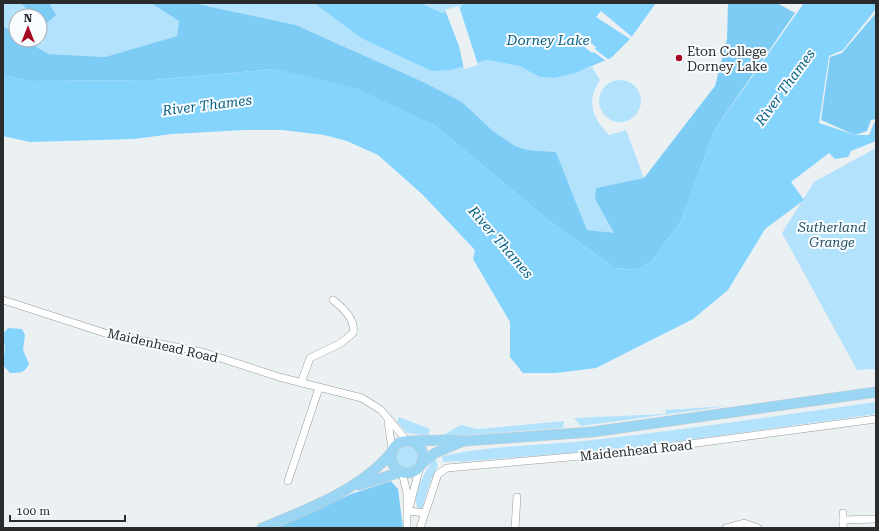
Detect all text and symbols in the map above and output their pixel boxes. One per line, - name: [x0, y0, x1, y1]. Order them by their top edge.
- north arrow: [8, 8, 48, 48]
- text: N: [24, 12, 33, 25]
- water label: Dorney Lake: [505, 32, 590, 48]
- place label: Eton College Dorney Lake: [687, 44, 767, 74]
- water label: River Thames: [751, 45, 818, 129]
- marker: Eton College Dorney Lake: [674, 53, 684, 63]
- water label: River Thames: [160, 92, 253, 119]
- water label: River Thames: [465, 202, 537, 282]
- park label: Sutherland Grange: [797, 220, 866, 250]
- street label: Maidenhead Road: [106, 325, 220, 366]
- street label: Maidenhead Road: [579, 437, 694, 464]
- scale bar: [10, 497, 125, 523]
- text: 100 m: [16, 504, 50, 518]

